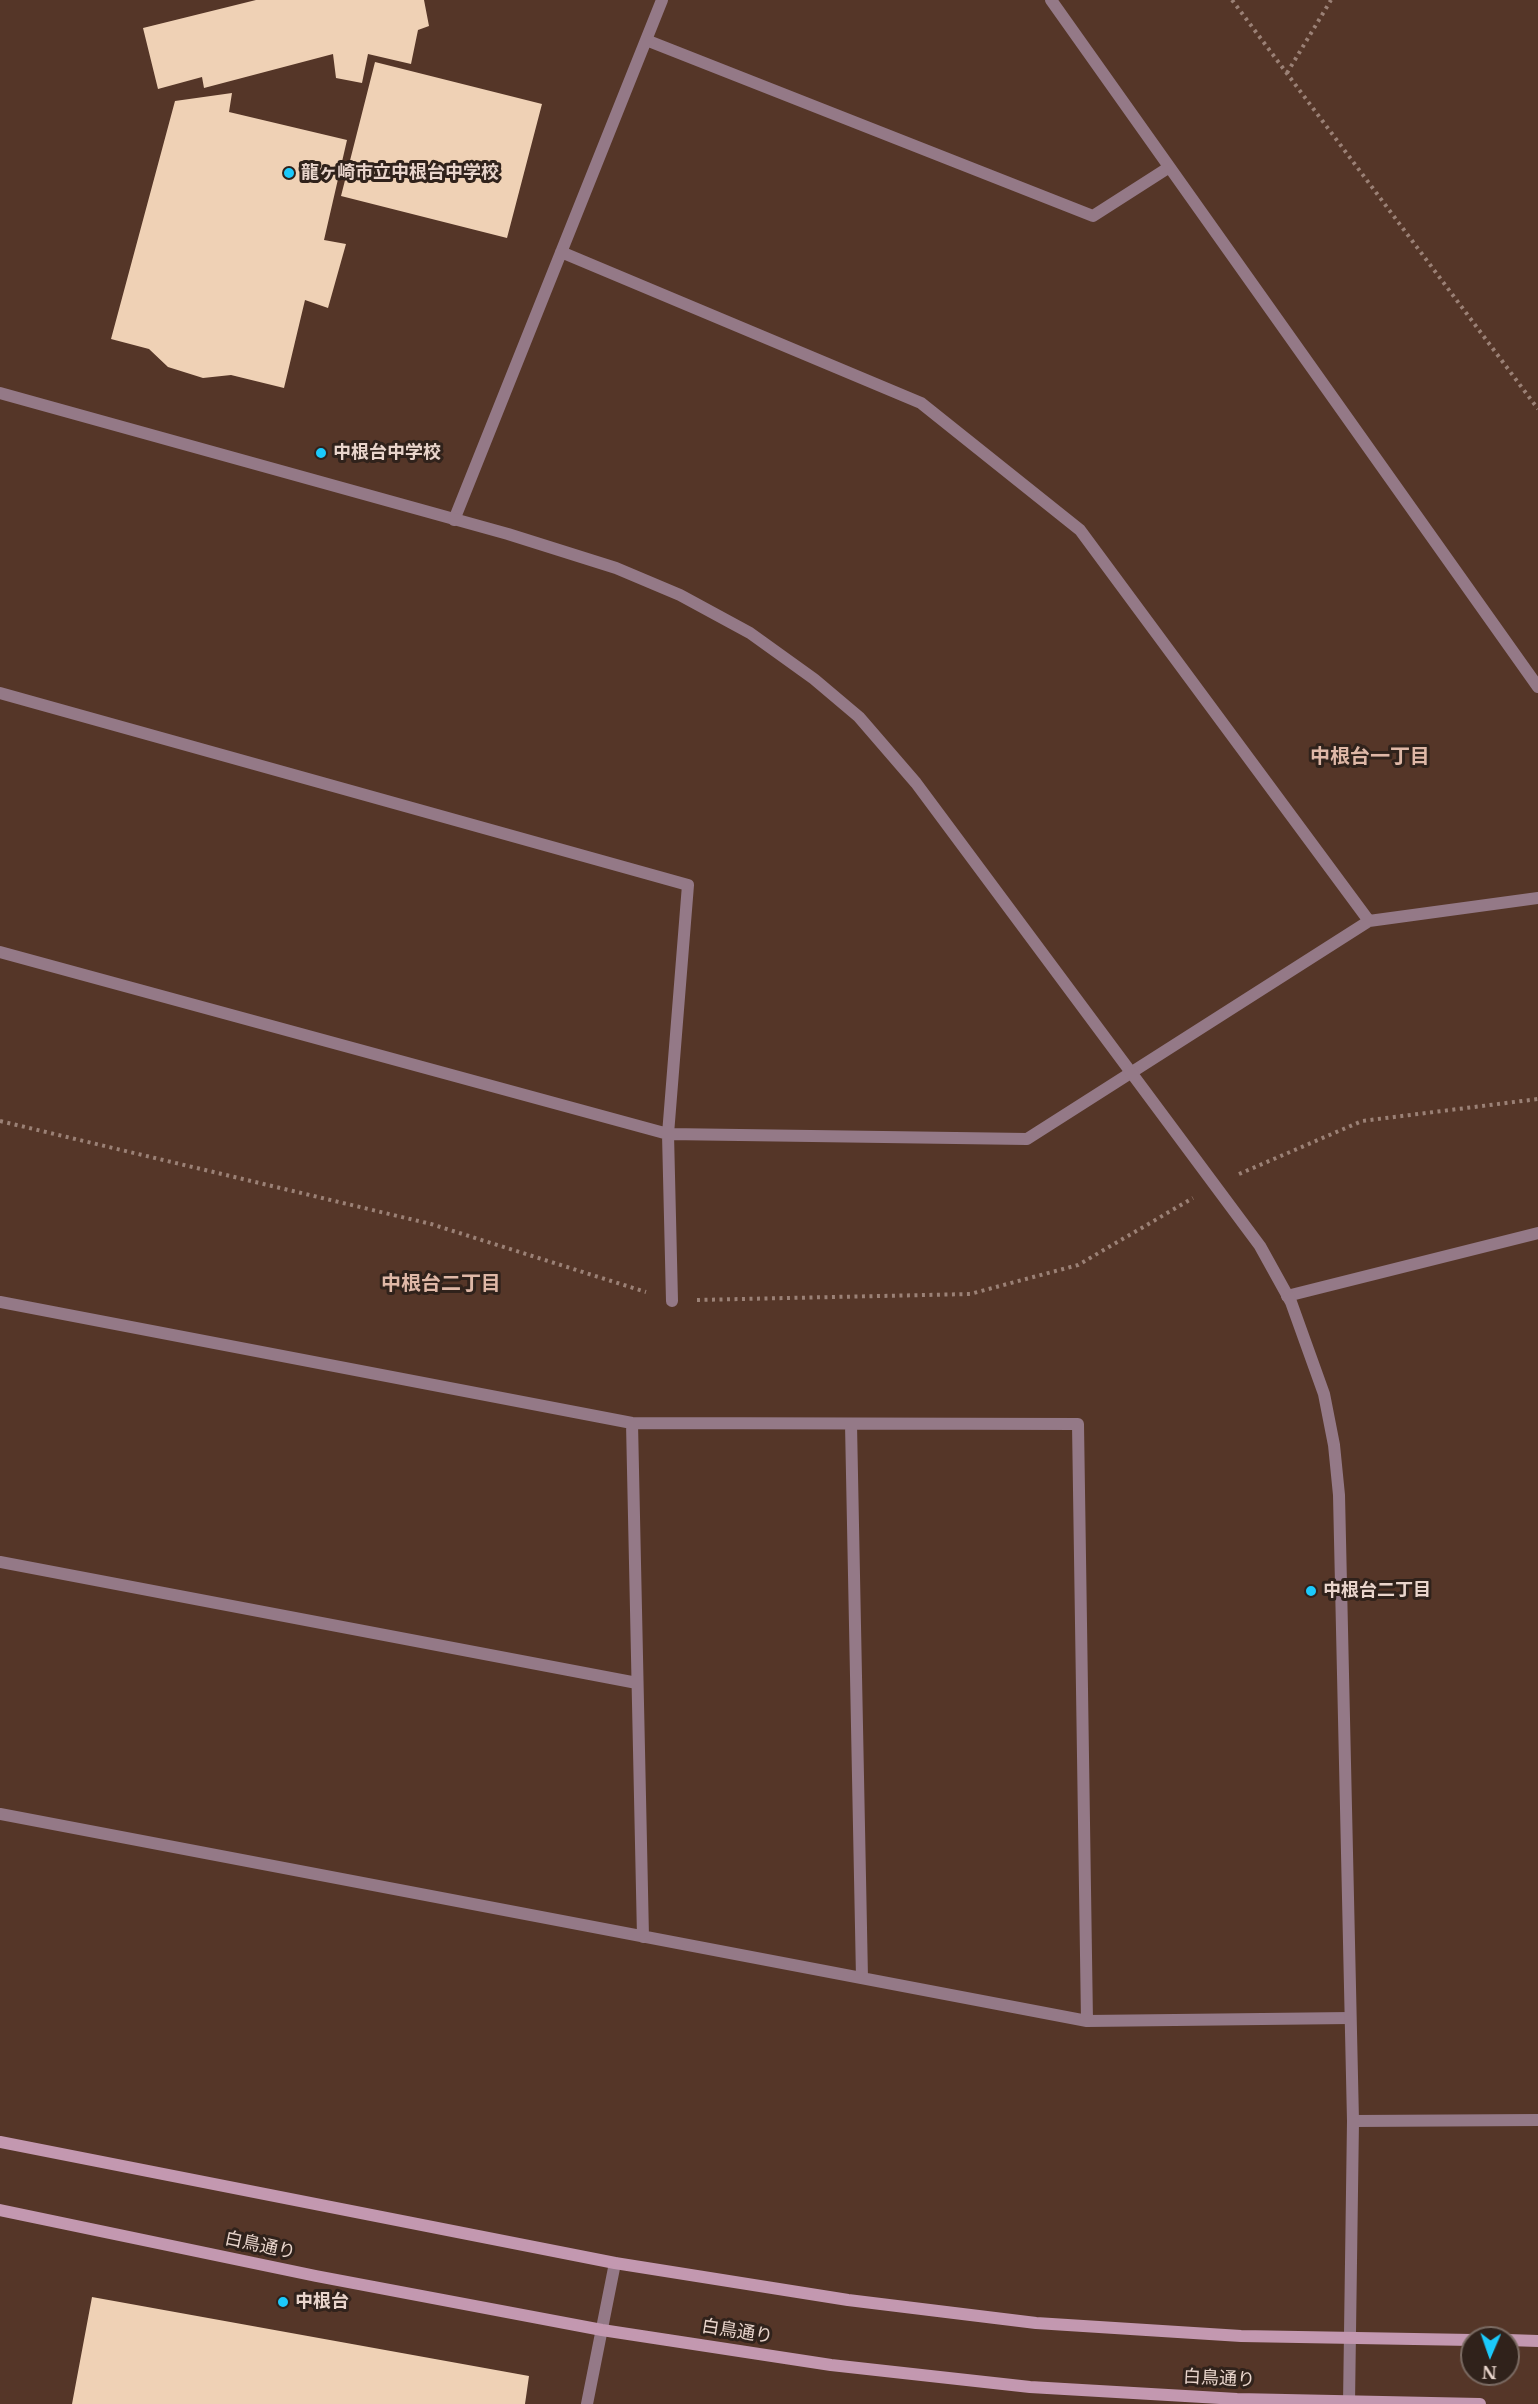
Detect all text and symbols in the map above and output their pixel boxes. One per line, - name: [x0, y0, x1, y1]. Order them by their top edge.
- place label: 龍ヶ崎市立中根台中学校: [301, 162, 499, 184]
- marker: 龍ヶ崎市立中根台中学校: [282, 166, 296, 180]
- place label: 中根台中学校: [333, 442, 441, 464]
- marker: 中根台中学校: [314, 446, 328, 460]
- district label: 中根台一丁目: [1310, 745, 1430, 769]
- district label: 中根台二丁目: [381, 1272, 501, 1296]
- place label: 中根台二丁目: [1323, 1580, 1431, 1602]
- marker: 中根台二丁目: [1304, 1584, 1318, 1598]
- street label: 白鳥通り: [223, 2228, 297, 2264]
- place label: 中根台: [295, 2291, 349, 2313]
- marker: 中根台: [276, 2295, 290, 2309]
- street label: 白鳥通り: [700, 2316, 774, 2348]
- north arrow: [1460, 2326, 1520, 2386]
- text: N: [1482, 2362, 1497, 2382]
- street label: 白鳥通り: [1182, 2366, 1256, 2392]

